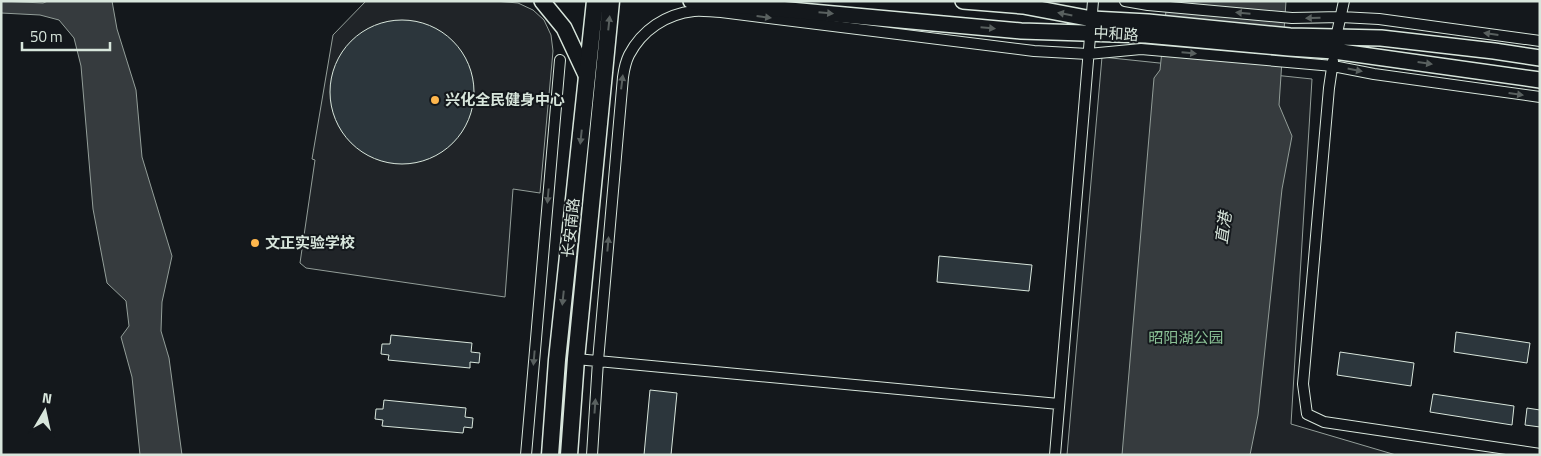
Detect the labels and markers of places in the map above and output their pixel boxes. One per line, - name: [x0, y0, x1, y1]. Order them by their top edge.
- place label: 兴化全民健身中心: [445, 88, 565, 111]
- marker: 兴化全民健身中心: [429, 94, 441, 106]
- place label: 文正实验学校: [265, 231, 355, 254]
- marker: 文正实验学校: [249, 237, 261, 249]

